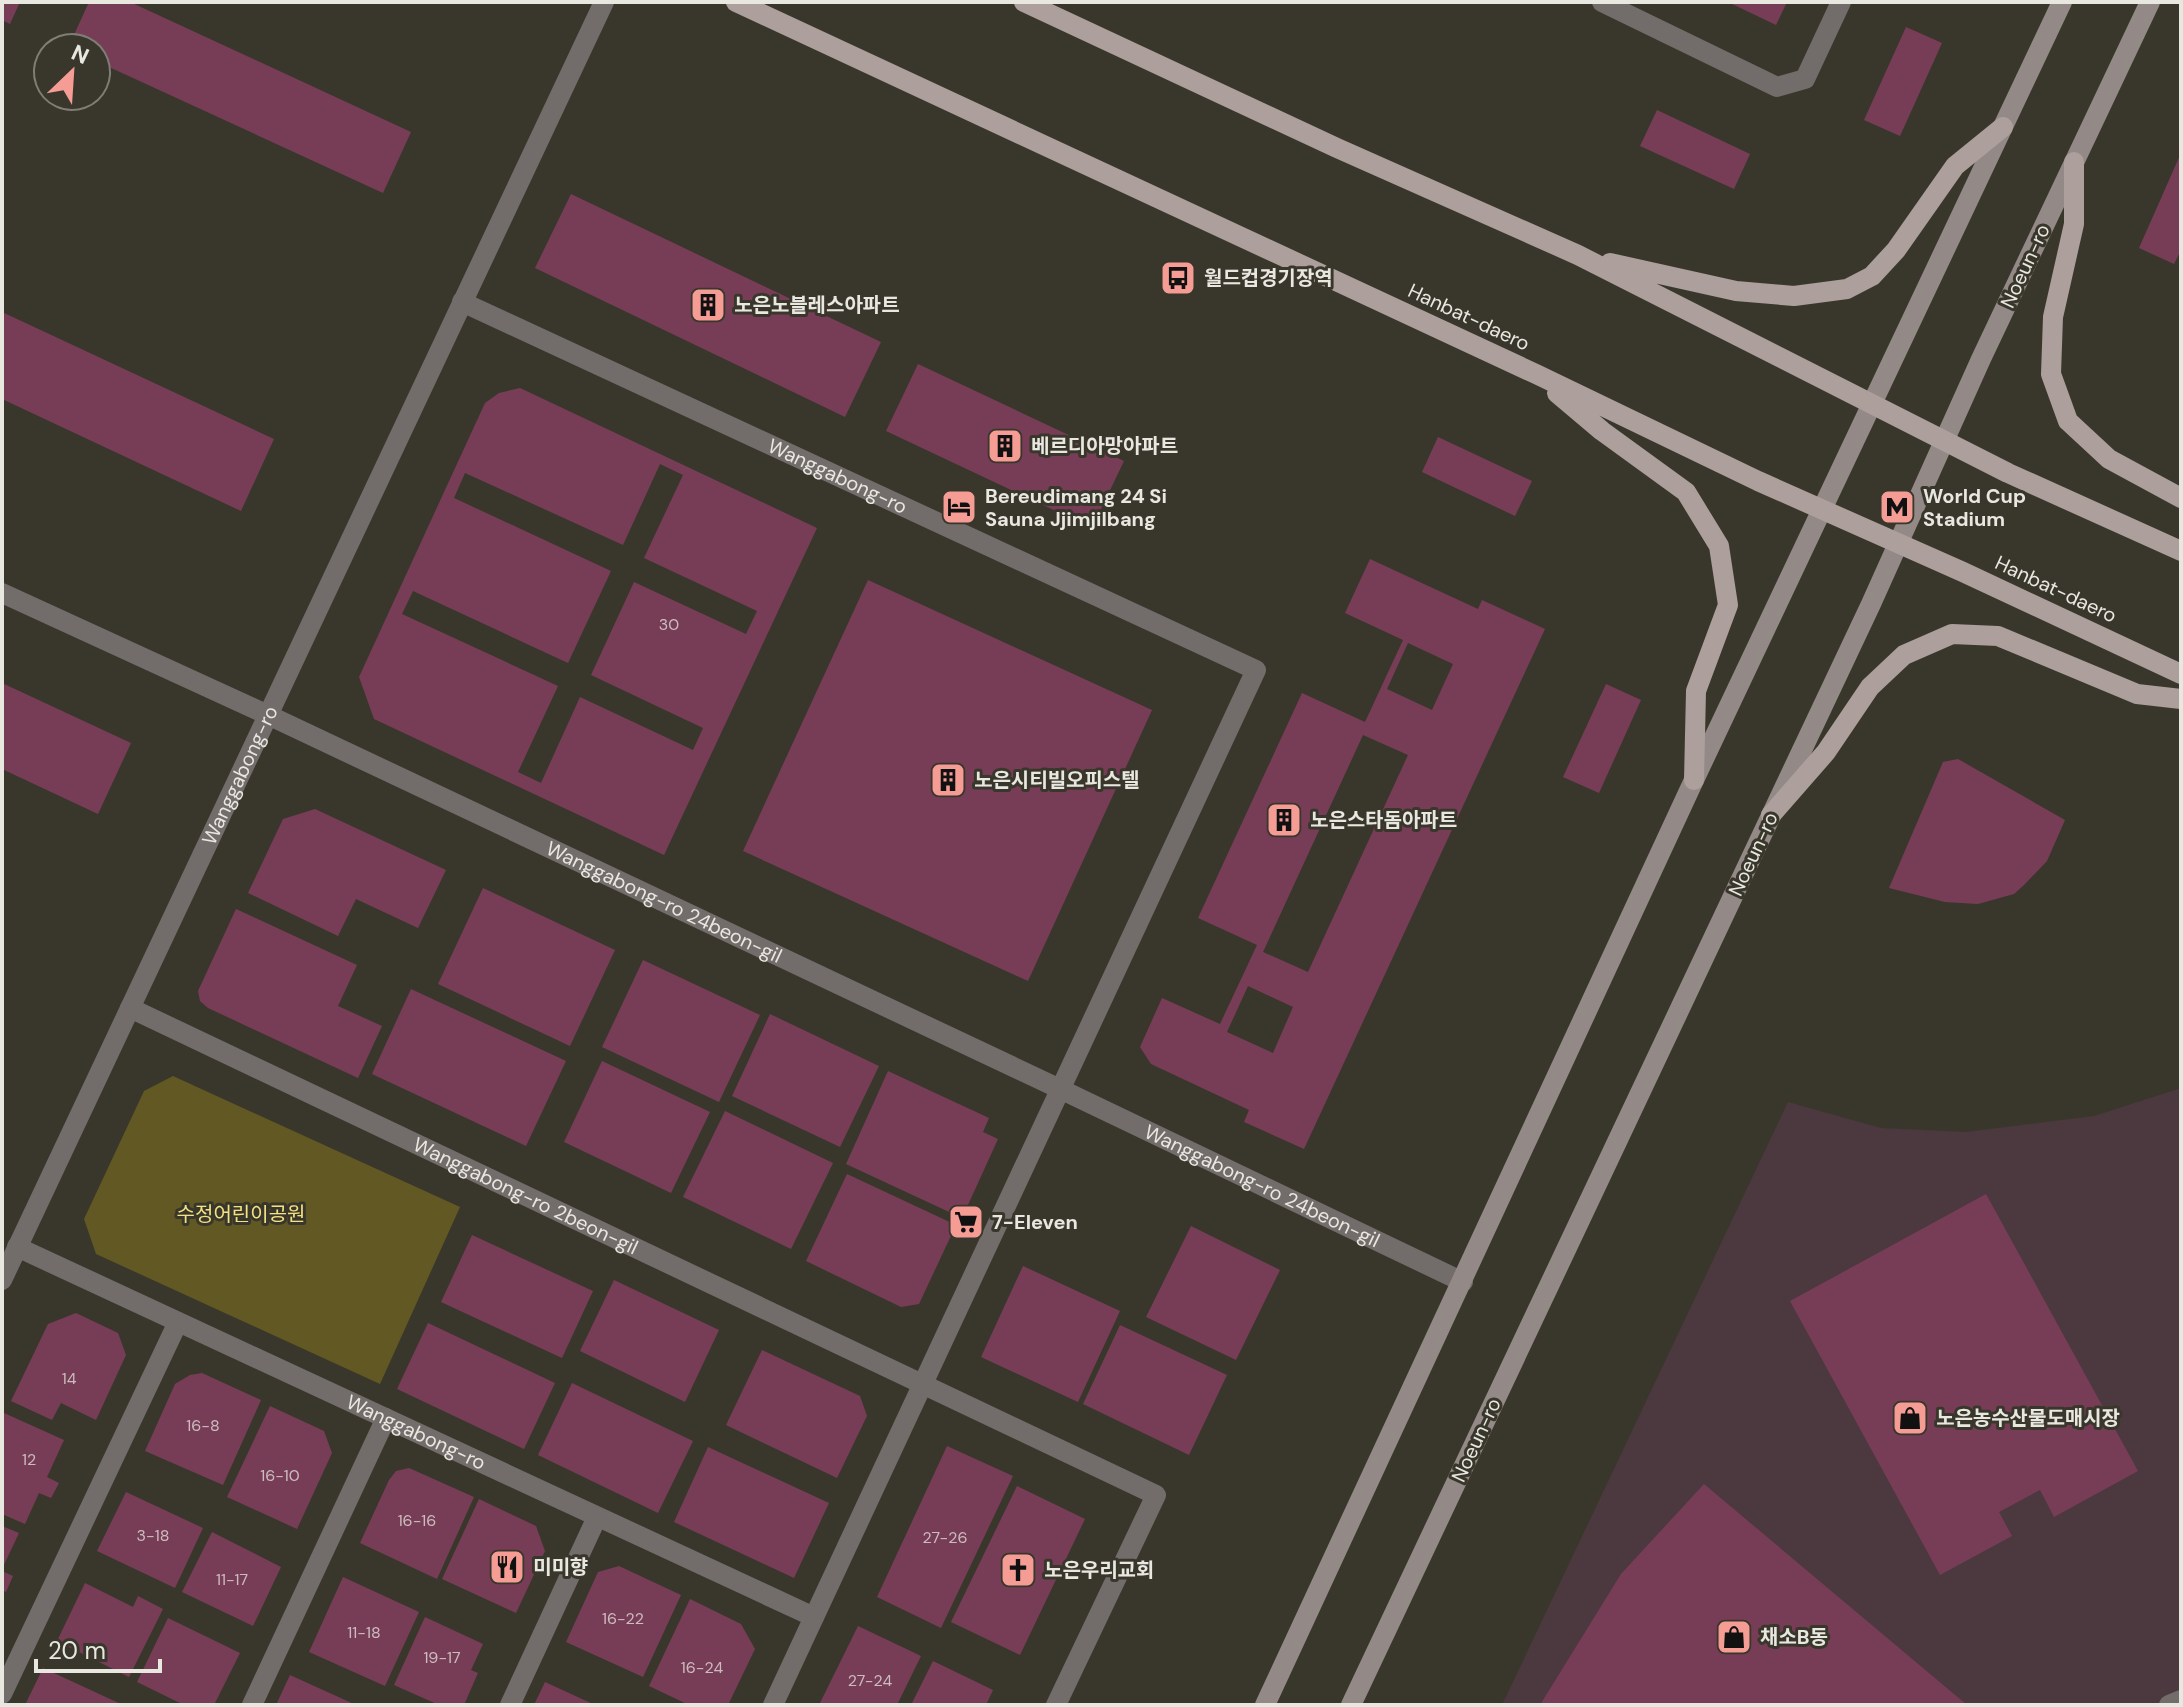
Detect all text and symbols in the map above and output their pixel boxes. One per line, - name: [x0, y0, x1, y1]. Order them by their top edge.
- north arrow: [32, 32, 112, 112]
- text: N: [67, 38, 94, 71]
- street label: Noeun-ro: [1994, 220, 2056, 312]
- bus stop icon: 월드컵경기장역: [1159, 259, 1197, 297]
- place label: 월드컵경기장역: [1204, 265, 1333, 291]
- street label: Hanbat-daero: [1404, 277, 1534, 357]
- building icon: 노은노블레스아파트: [689, 286, 727, 324]
- place label: 노은노블레스아파트: [734, 292, 900, 318]
- building icon: 베르디아망아파트: [986, 427, 1024, 465]
- street label: Wanggabong-ro: [764, 433, 911, 520]
- place label: 베르디아망아파트: [1031, 433, 1178, 459]
- place label: Bereudimang 24 Si Sauna Jjimjilbang: [985, 483, 1167, 532]
- place label: World Cup Stadium: [1923, 483, 2026, 532]
- hotel icon: Bereudimang 24 Si Sauna Jjimjilbang: [940, 488, 978, 526]
- metro station icon: World Cup Stadium: [1878, 488, 1916, 526]
- street label: Hanbat-daero: [1991, 549, 2121, 629]
- house number: 30: [659, 614, 679, 635]
- street label: Wanggabong-ro: [196, 701, 284, 849]
- building icon: 노은시티빌오피스텔: [929, 761, 967, 799]
- place label: 노은시티빌오피스텔: [974, 767, 1140, 793]
- building icon: 노은스타돔아파트: [1265, 801, 1303, 839]
- place label: 노은스타돔아파트: [1310, 807, 1457, 833]
- street label: Noeun-ro: [1722, 808, 1784, 900]
- street label: Wanggabong-ro 24beon-gil: [542, 835, 786, 969]
- street label: Wanggabong-ro 24beon-gil: [1140, 1118, 1384, 1253]
- street label: Wanggabong-ro 2beon-gil: [409, 1131, 642, 1260]
- park label: 수정어린이공원: [177, 1201, 305, 1227]
- supermarket icon: 7-Eleven: [947, 1203, 985, 1241]
- place label: 7-Eleven: [992, 1209, 1078, 1235]
- house number: 14: [62, 1368, 77, 1389]
- street label: Wanggabong-ro: [342, 1389, 490, 1476]
- street label: Noeun-ro: [1445, 1394, 1507, 1486]
- shop icon: 노은농수산물도매시장: [1891, 1399, 1929, 1437]
- place label: 노은농수산물도매시장: [1936, 1405, 2120, 1431]
- house number: 16-8: [186, 1415, 220, 1436]
- house number: 12: [22, 1449, 36, 1470]
- house number: 16-10: [260, 1465, 300, 1486]
- house number: 16-16: [398, 1510, 436, 1531]
- house number: 3-18: [137, 1525, 169, 1546]
- house number: 27-26: [923, 1527, 967, 1548]
- restaurant icon: 미미향: [488, 1548, 526, 1586]
- church icon: 노은우리교회: [999, 1551, 1037, 1589]
- place label: 미미향: [533, 1554, 588, 1580]
- place label: 노은우리교회: [1044, 1557, 1154, 1583]
- house number: 11-17: [216, 1569, 248, 1590]
- house number: 16-22: [602, 1608, 644, 1629]
- shop icon: 채소B동: [1715, 1618, 1753, 1656]
- house number: 11-18: [347, 1622, 381, 1643]
- scale bar: [36, 1623, 160, 1673]
- place label: 채소B동: [1760, 1624, 1828, 1650]
- text: 20 m: [48, 1635, 106, 1666]
- house number: 19-17: [423, 1647, 461, 1668]
- house number: 16-24: [681, 1657, 723, 1678]
- house number: 27-24: [848, 1670, 892, 1691]

